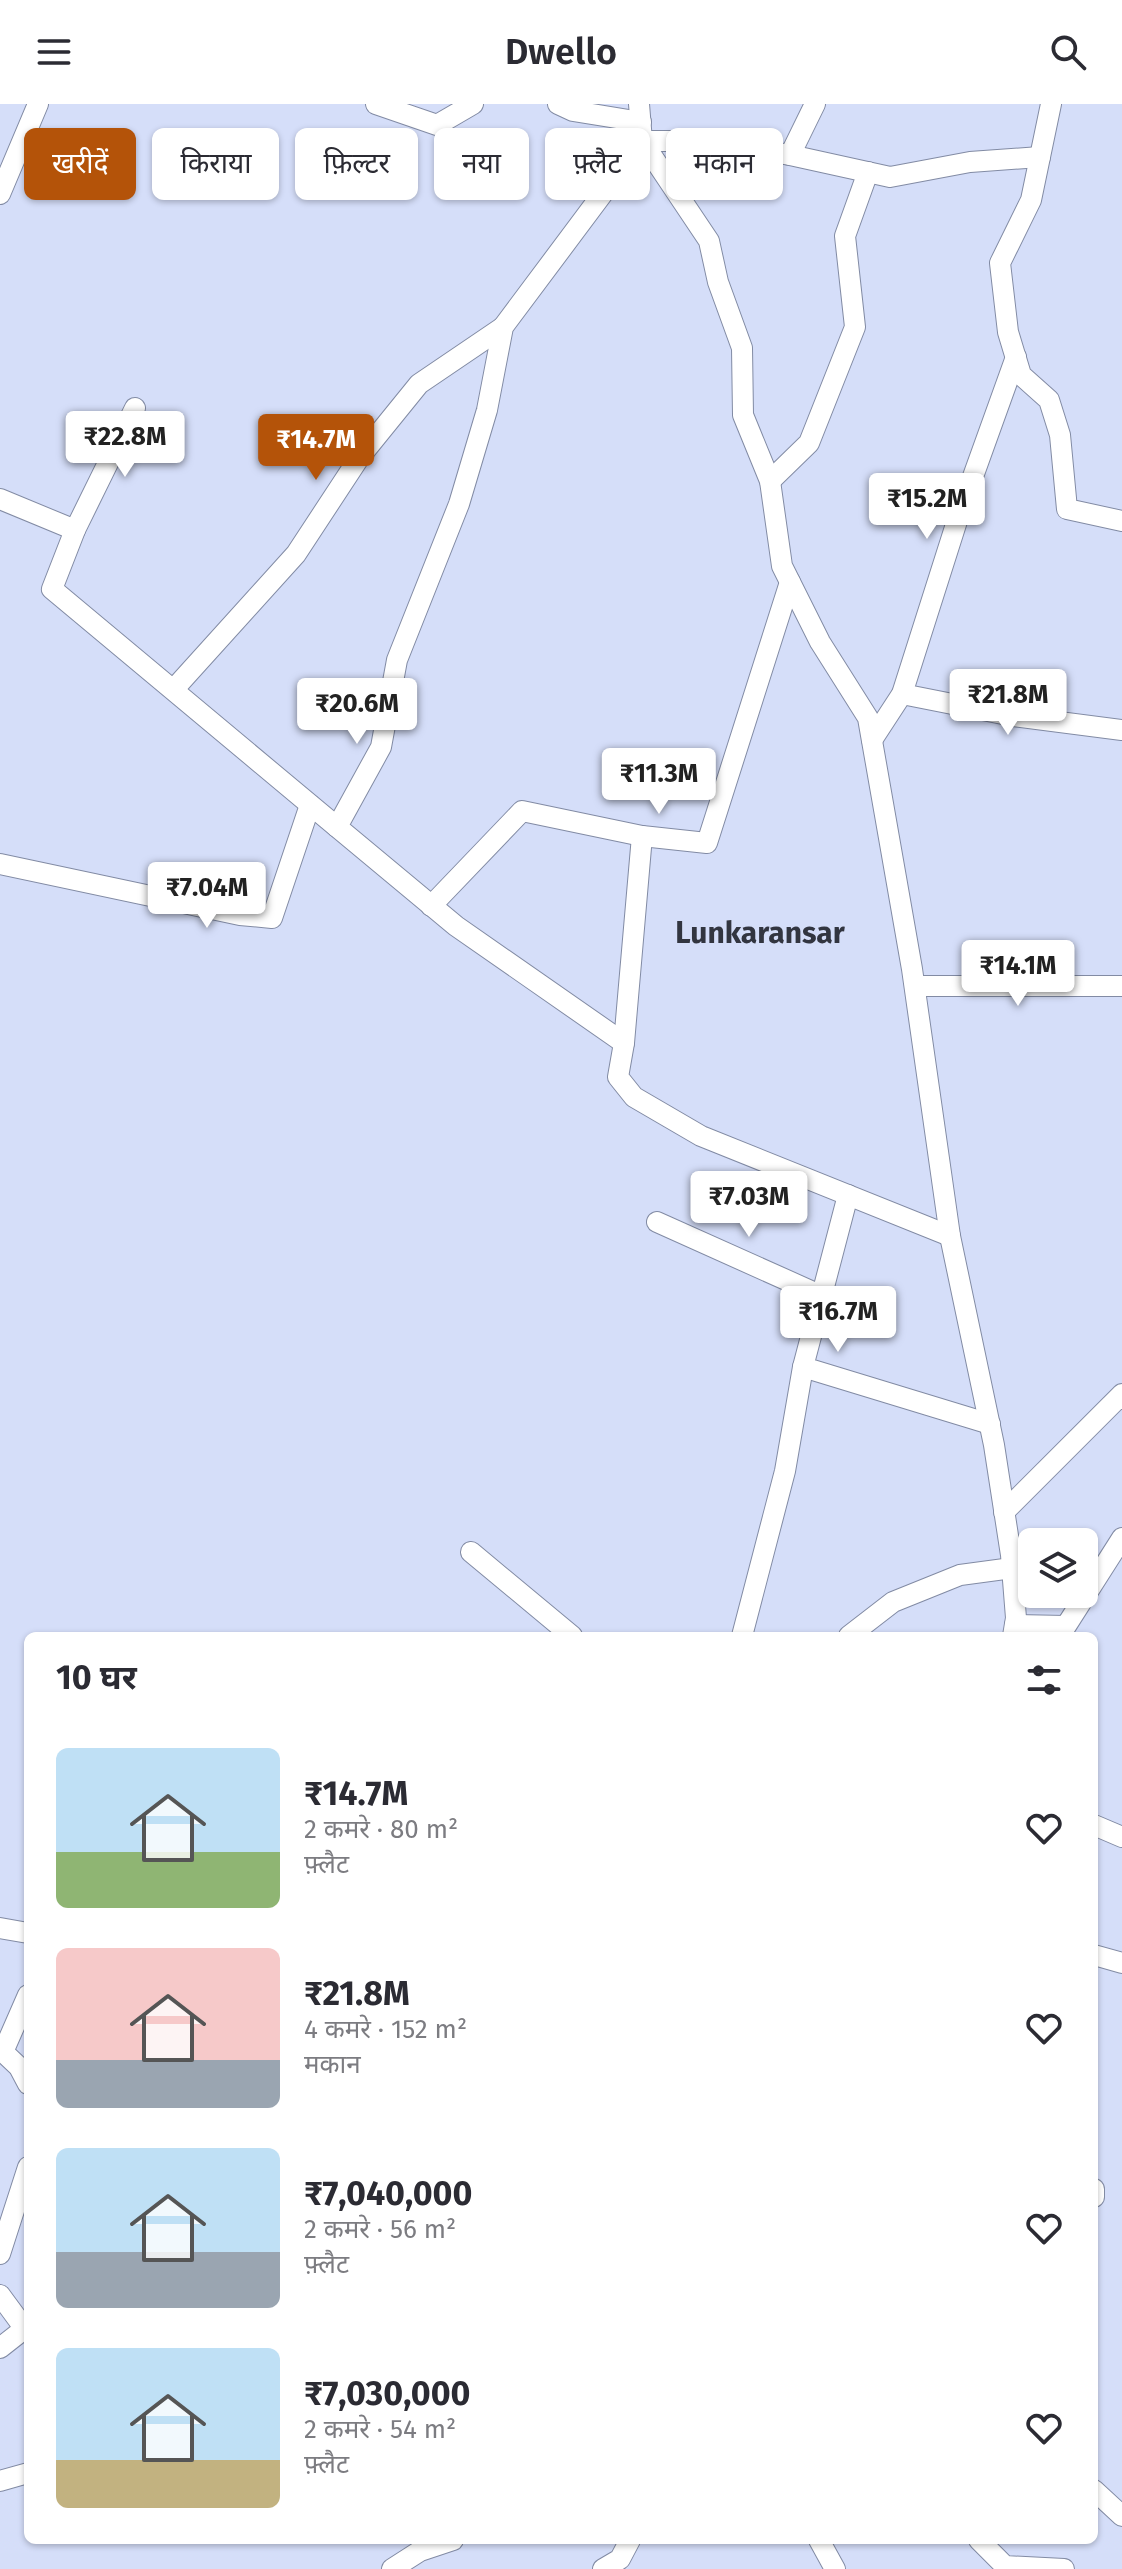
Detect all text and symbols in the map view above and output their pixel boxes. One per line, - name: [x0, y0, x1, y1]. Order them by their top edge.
- icon: menu: [32, 30, 76, 74]
- text: Dwello: [505, 30, 617, 74]
- icon: search: [1046, 30, 1090, 74]
- chip: खरीदें: [24, 128, 136, 200]
- chip: किराया: [152, 128, 279, 200]
- chip: फ़िल्टर: [295, 128, 418, 200]
- chip: नया: [434, 128, 529, 200]
- chip: फ़्लैट: [545, 128, 650, 200]
- chip: मकान: [666, 128, 783, 200]
- pin: ₹22.8M: [60, 411, 190, 479]
- pin: ₹14.7M: [251, 414, 381, 482]
- text: ₹22.8M: [84, 421, 166, 452]
- text: ₹14.7M: [276, 424, 356, 455]
- pin: ₹15.2M: [862, 473, 992, 541]
- text: ₹15.2M: [887, 483, 967, 514]
- pin: ₹21.8M: [943, 669, 1073, 737]
- pin: ₹20.6M: [292, 678, 422, 746]
- text: ₹21.8M: [968, 679, 1048, 710]
- text: ₹20.6M: [315, 688, 399, 719]
- pin: ₹11.3M: [594, 748, 724, 816]
- text: ₹11.3M: [620, 758, 698, 789]
- pin: ₹7.04M: [142, 862, 272, 930]
- text: ₹7.04M: [166, 872, 248, 903]
- district label: Lunkaransar: [675, 915, 846, 951]
- pin: ₹14.1M: [953, 940, 1083, 1008]
- text: ₹14.1M: [980, 950, 1057, 981]
- pin: ₹7.03M: [684, 1171, 814, 1239]
- text: ₹7.03M: [708, 1181, 790, 1212]
- pin: ₹16.7M: [773, 1286, 903, 1354]
- text: ₹16.7M: [798, 1296, 878, 1327]
- map controls: [1018, 1528, 1098, 1608]
- button: layers: [1018, 1528, 1098, 1608]
- text: 10 घर: [56, 1657, 137, 1698]
- icon: filters: [1022, 1658, 1066, 1702]
- text: ₹14.7M: [304, 1773, 408, 1814]
- icon: home: [120, 1780, 216, 1876]
- icon: heart: [1022, 1806, 1066, 1850]
- text: 2 कमरे · 80 m²: [304, 1814, 458, 1845]
- text: फ़्लैट: [304, 1849, 349, 1880]
- text: ₹21.8M: [304, 1973, 410, 2014]
- icon: home: [120, 1980, 216, 2076]
- icon: heart: [1022, 2006, 1066, 2050]
- text: 4 कमरे · 152 m²: [304, 2014, 467, 2045]
- text: मकान: [304, 2049, 361, 2080]
- text: ₹7,040,000: [304, 2173, 472, 2214]
- icon: home: [120, 2180, 216, 2276]
- icon: heart: [1022, 2206, 1066, 2250]
- text: 2 कमरे · 56 m²: [304, 2214, 456, 2245]
- text: फ़्लैट: [304, 2249, 349, 2280]
- text: ₹7,030,000: [304, 2373, 471, 2414]
- icon: home: [120, 2380, 216, 2476]
- icon: heart: [1022, 2406, 1066, 2450]
- text: 2 कमरे · 54 m²: [304, 2414, 456, 2445]
- text: फ़्लैट: [304, 2449, 349, 2480]

